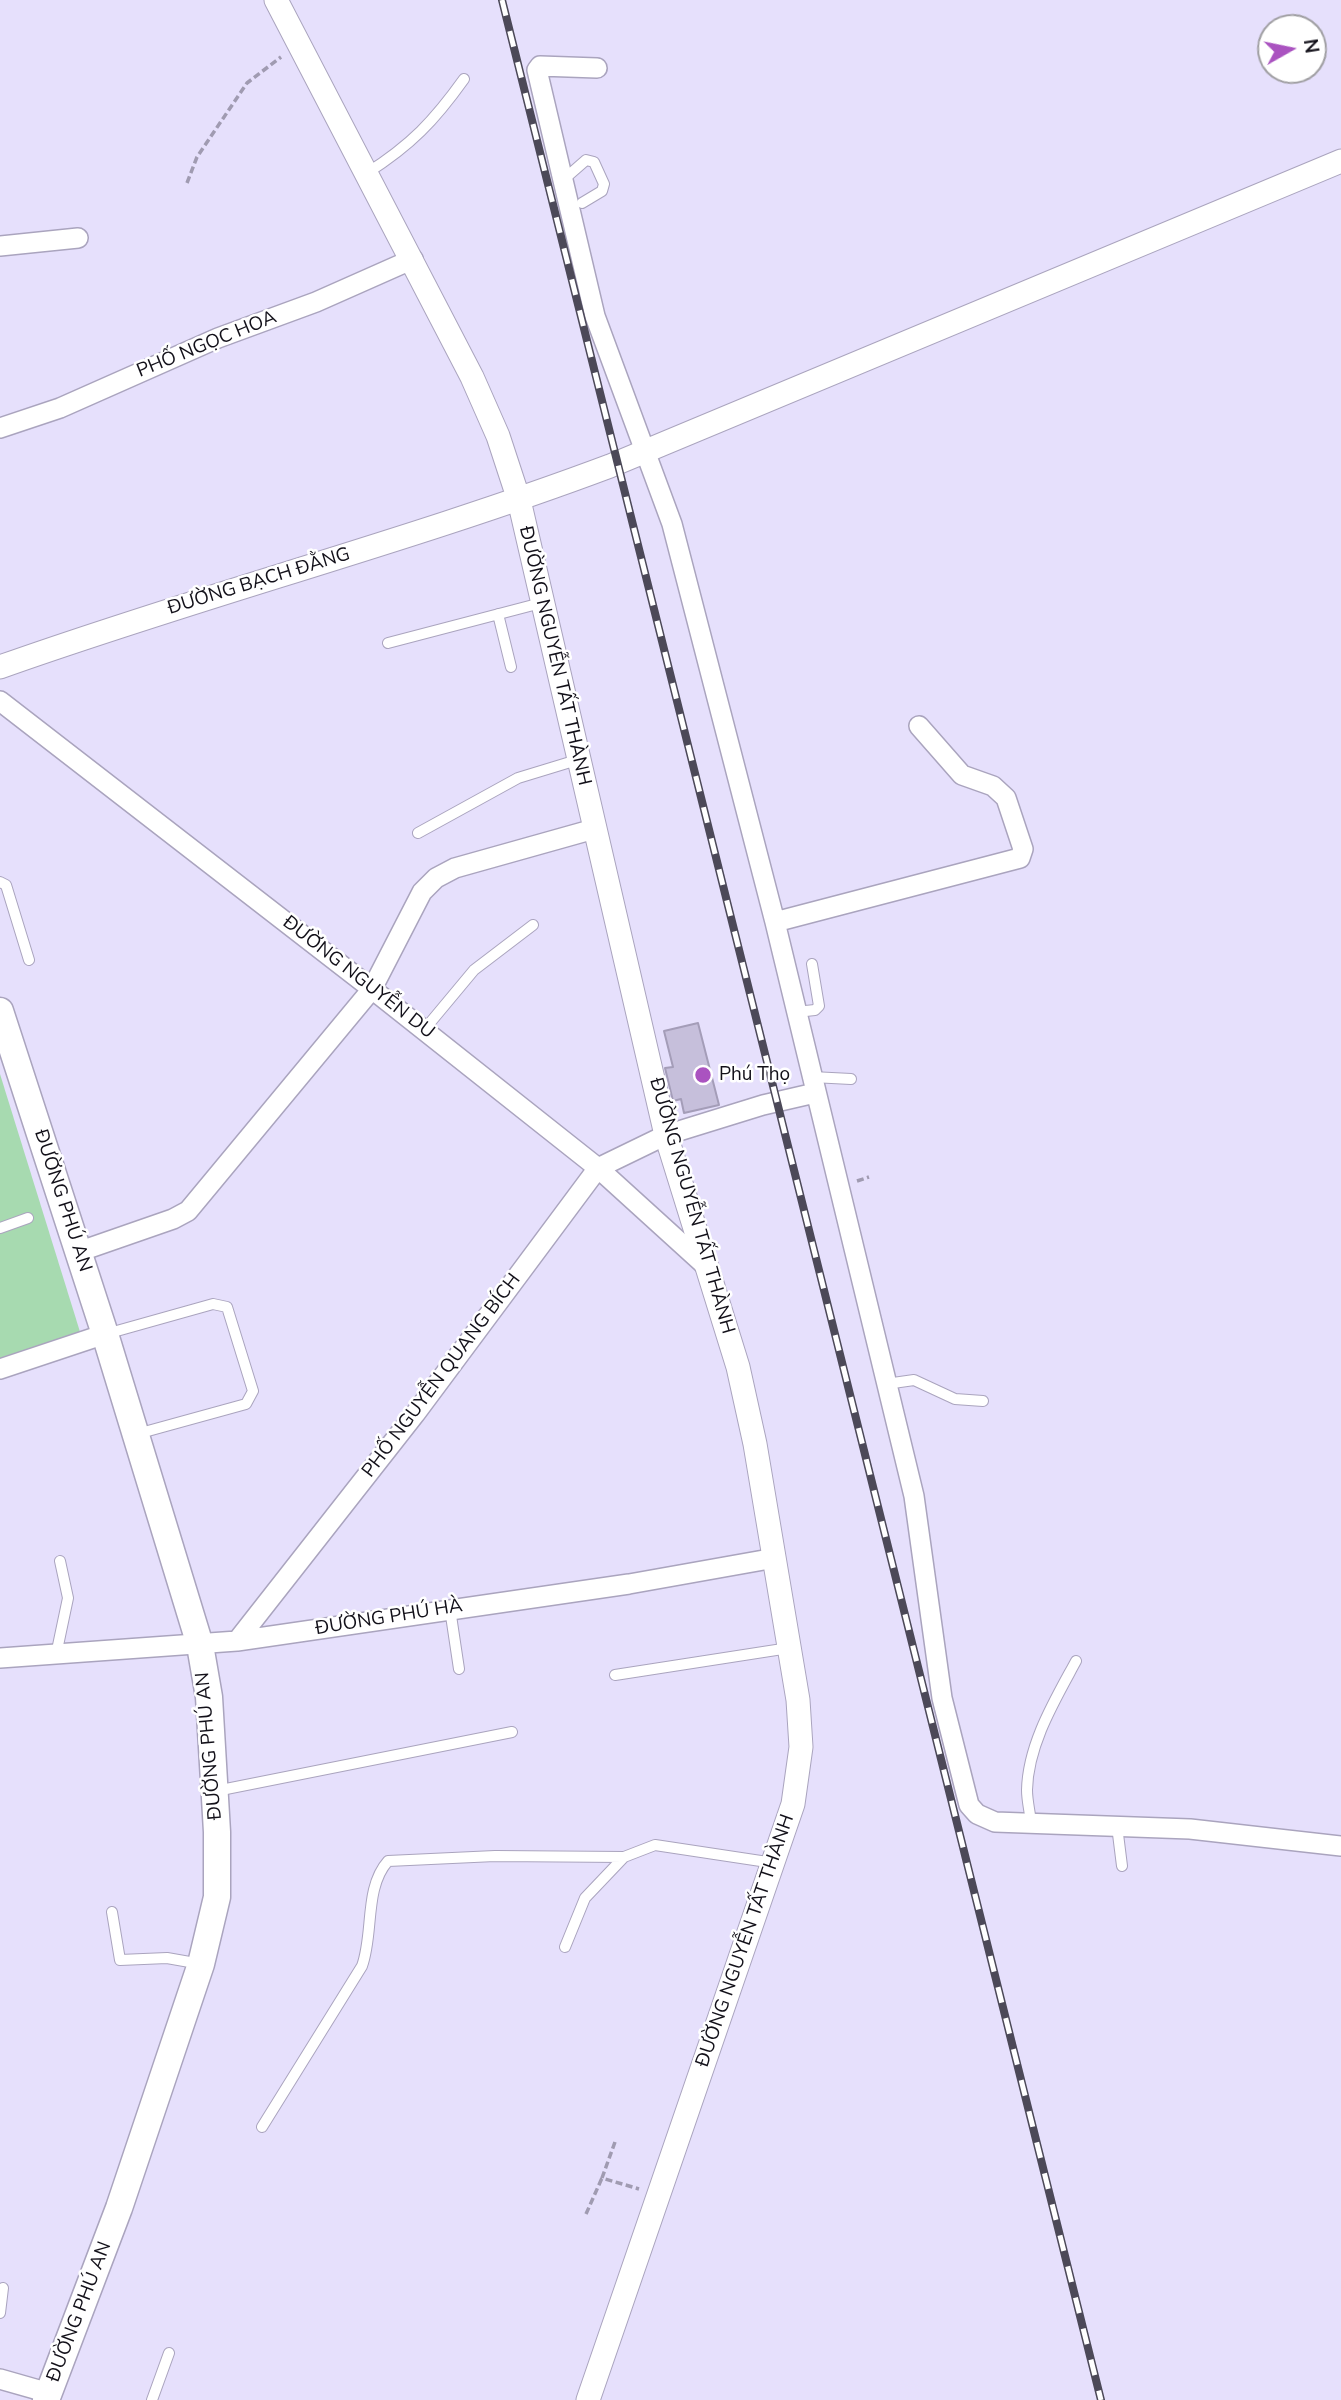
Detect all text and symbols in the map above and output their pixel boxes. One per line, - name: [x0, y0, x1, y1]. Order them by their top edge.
- north arrow: [1257, 14, 1327, 84]
- text: N: [1297, 37, 1325, 55]
- street label: PHỐ NGỌC HOA: [134, 307, 280, 383]
- street label: ĐƯỜNG NGUYỄN TẤT THÀNH: [513, 524, 595, 788]
- street label: ĐƯỜNG BẠCH ĐẰNG: [165, 543, 353, 621]
- street label: ĐƯỜNG NGUYỄN DU: [277, 912, 439, 1044]
- place label: Phú Thọ: [719, 1064, 790, 1086]
- marker: Phú Thọ: [693, 1065, 713, 1085]
- street label: ĐƯỜNG NGUYỄN TẤT THÀNH: [643, 1075, 739, 1337]
- street label: ĐƯỜNG PHÚ AN: [28, 1127, 96, 1275]
- street label: PHỐ NGUYỄN QUANG BÍCH: [358, 1270, 526, 1482]
- street label: ĐƯỜNG PHÚ HÀ: [314, 1595, 464, 1641]
- street label: ĐƯỜNG PHÚ AN: [192, 1671, 228, 1821]
- street label: ĐƯỜNG NGUYỄN TẤT THÀNH: [692, 1812, 800, 2070]
- street label: ĐƯỜNG PHÚ AN: [43, 2239, 117, 2385]

